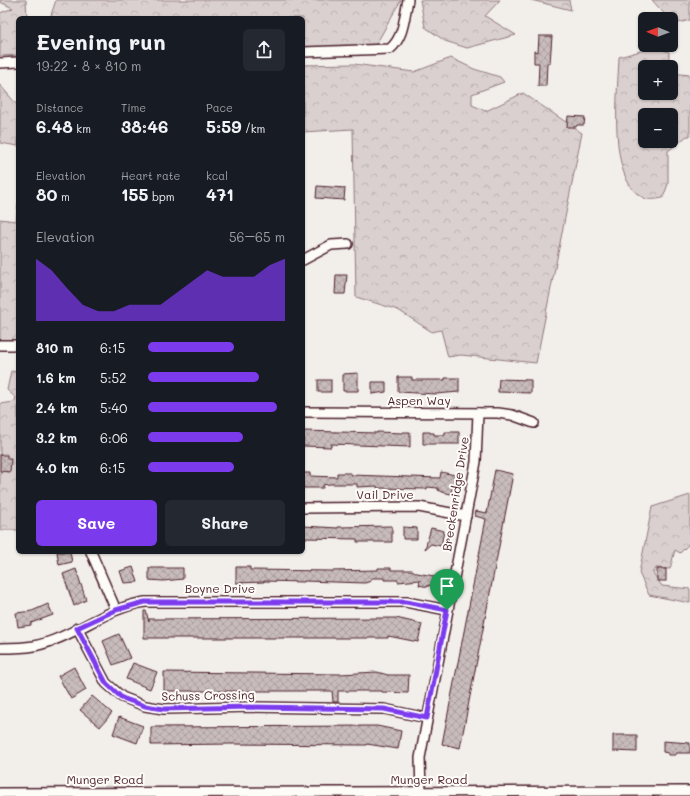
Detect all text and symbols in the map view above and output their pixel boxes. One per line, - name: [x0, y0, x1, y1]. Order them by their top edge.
- north arrow: [638, 12, 678, 52]
- map controls: [638, 12, 678, 148]
- text: Evening run: [36, 27, 166, 56]
- button: share: [243, 29, 285, 71]
- text: 19:22 · 8 × 810 m: [36, 57, 141, 74]
- button: +: [638, 60, 678, 100]
- text: Distance: [36, 100, 83, 115]
- text: Time: [121, 100, 146, 115]
- text: Pace: [206, 100, 233, 115]
- button: −: [638, 108, 678, 148]
- text: 6.48: [36, 115, 73, 137]
- text: 38:46: [121, 115, 168, 137]
- text: 5:59: [206, 115, 241, 137]
- text: km: [73, 121, 91, 136]
- text: /km: [241, 121, 265, 136]
- text: Elevation: [36, 168, 85, 183]
- text: Heart rate: [121, 168, 180, 183]
- text: kcal: [206, 168, 228, 183]
- text: 80: [36, 183, 57, 205]
- text: 155: [121, 183, 148, 205]
- text: 471: [206, 183, 234, 205]
- text: m: [57, 189, 70, 204]
- text: bpm: [148, 189, 174, 204]
- text: Elevation: [36, 228, 94, 245]
- text: 56–65 m: [229, 228, 285, 245]
- text: 810 m: [36, 339, 73, 356]
- text: 6:15: [100, 339, 125, 356]
- text: 1.6 km: [36, 369, 76, 386]
- text: 5:52: [100, 369, 126, 386]
- street label: Aspen Way: [387, 392, 451, 408]
- text: 2.4 km: [36, 399, 78, 416]
- text: 5:40: [100, 399, 127, 416]
- text: 3.2 km: [36, 429, 77, 446]
- text: 6:06: [100, 429, 128, 446]
- street label: Breckenridge Drive: [438, 435, 472, 552]
- text: 4.0 km: [36, 459, 79, 476]
- text: 6:15: [100, 459, 125, 476]
- street label: Vail Drive: [356, 486, 414, 502]
- button: Save: [36, 500, 157, 546]
- button: Share: [165, 500, 285, 546]
- pin: [430, 569, 464, 610]
- icon: arrive: [436, 575, 458, 597]
- street label: Boyne Drive: [185, 580, 255, 596]
- street label: Schuss Crossing: [161, 686, 255, 704]
- street label: Munger Road: [67, 771, 144, 787]
- street label: Munger Road: [391, 771, 468, 787]

